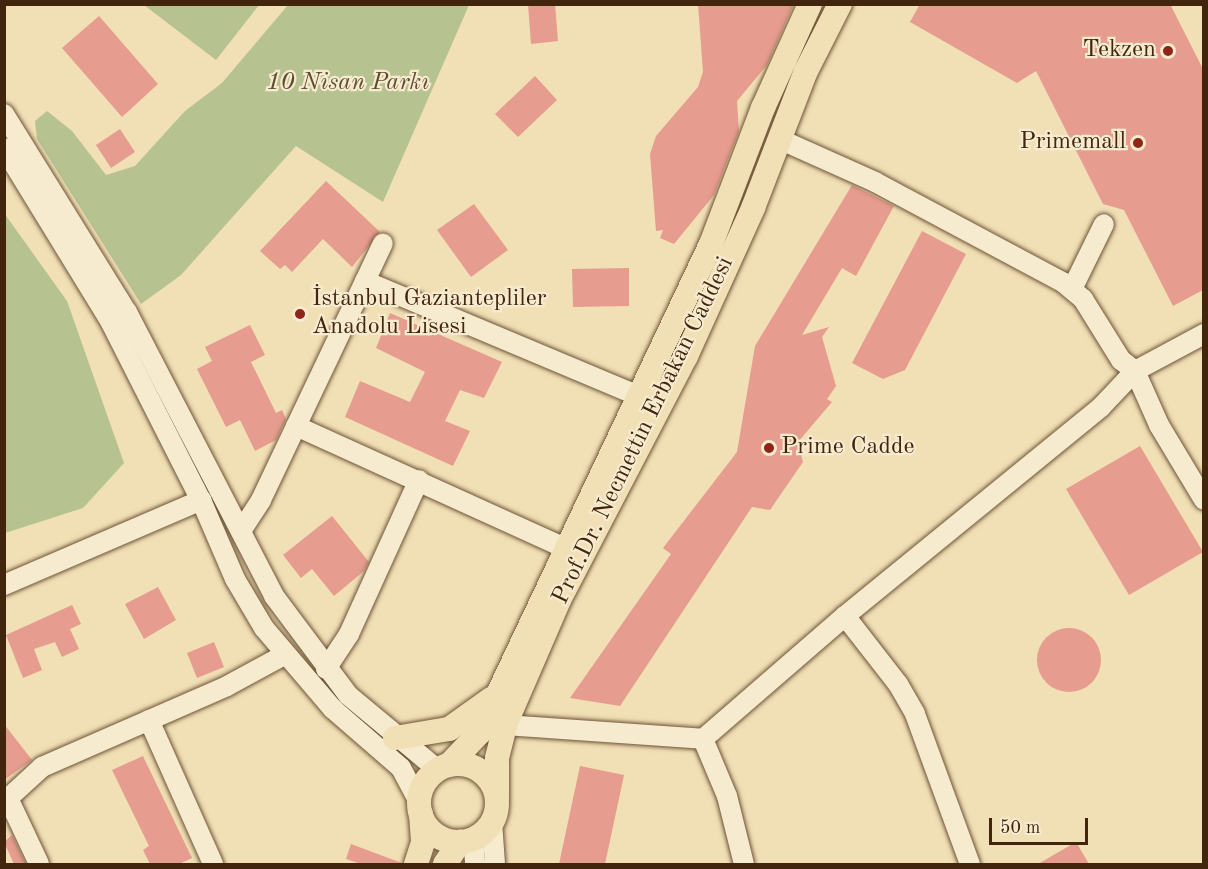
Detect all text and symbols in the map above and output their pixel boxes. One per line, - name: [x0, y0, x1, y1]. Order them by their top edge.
- place label: Tekzen: [1082, 37, 1156, 65]
- marker: Tekzen: [1161, 44, 1175, 58]
- park label: 10 Nisan Parkı: [267, 70, 429, 98]
- place label: Primemall: [1019, 129, 1126, 157]
- marker: Primemall: [1131, 136, 1145, 150]
- street label: Prof.Dr. Necmettin Erbakan Caddesi: [547, 252, 741, 610]
- place label: İstanbul Gaziantepliler Anadolu Lisesi: [312, 286, 547, 342]
- marker: İstanbul Gaziantepliler Anadolu Lisesi: [293, 307, 307, 321]
- place label: Prime Cadde: [781, 434, 914, 462]
- marker: Prime Cadde: [762, 441, 776, 455]
- scale bar: [992, 806, 1091, 844]
- text: 50 m: [1000, 819, 1040, 837]

